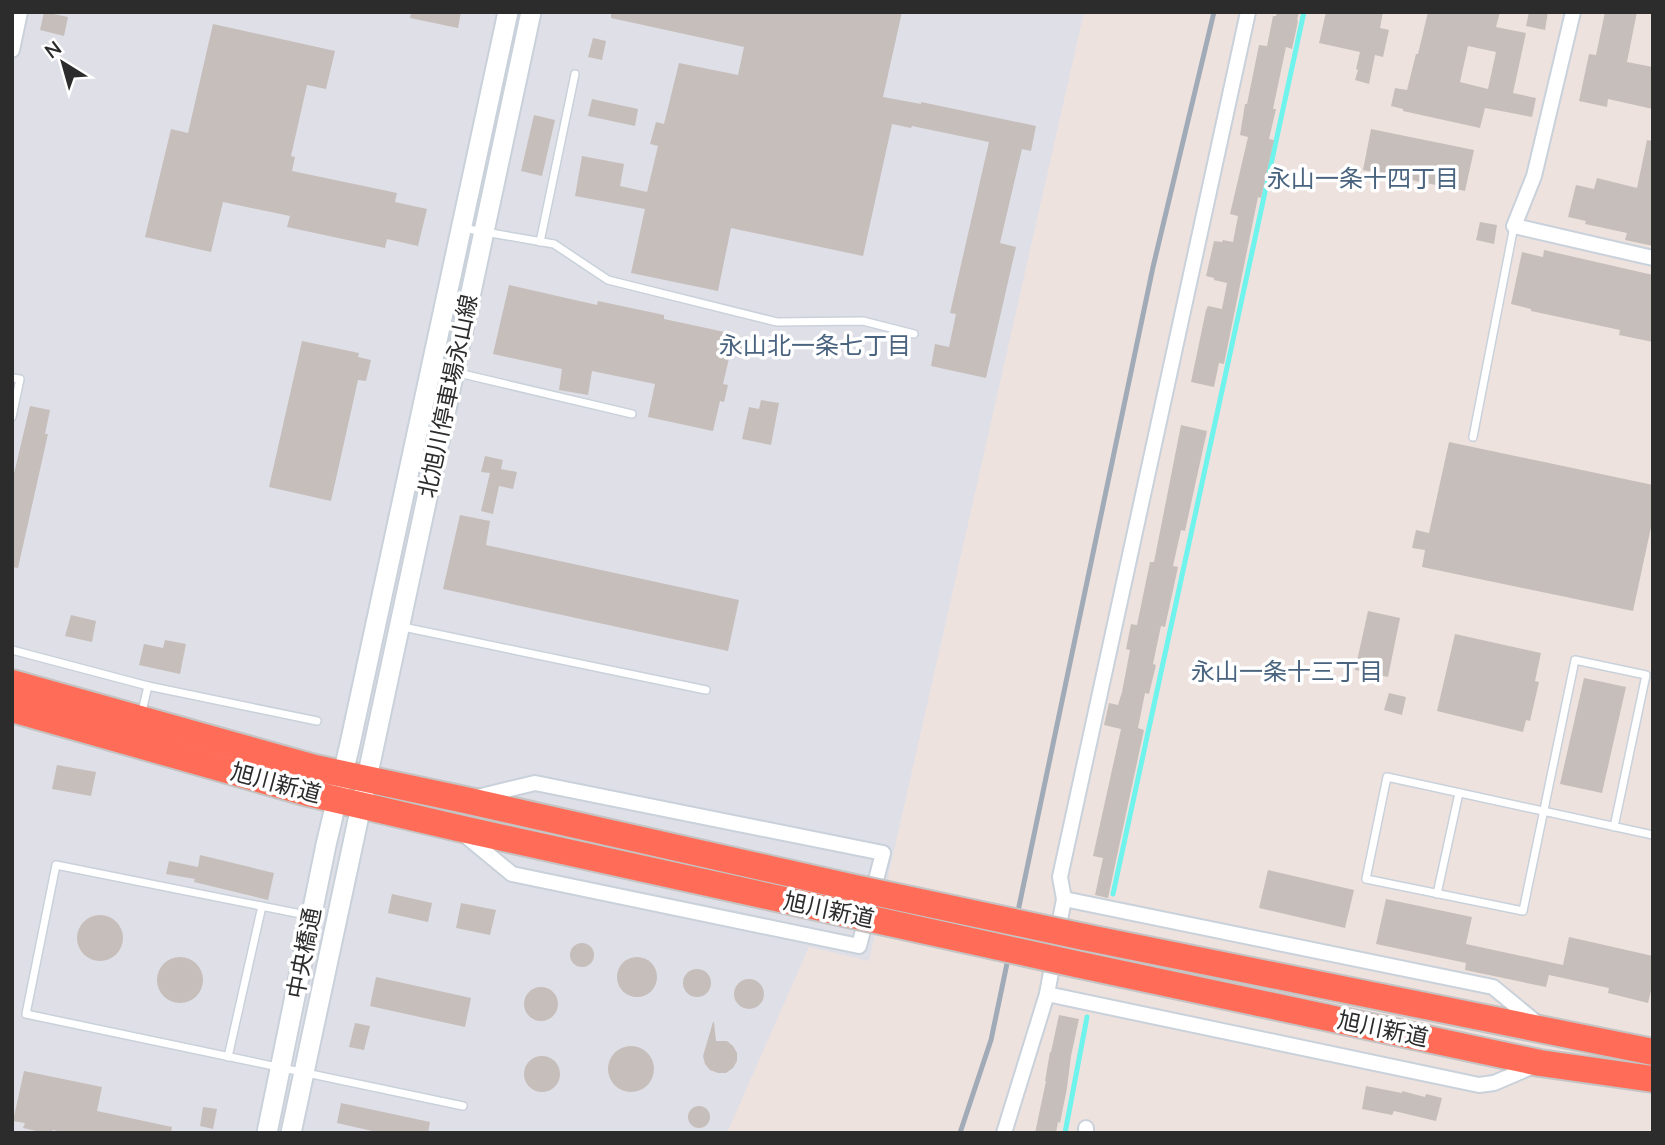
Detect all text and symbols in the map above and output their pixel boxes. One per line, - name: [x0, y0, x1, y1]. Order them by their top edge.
- north arrow: [28, 28, 98, 98]
- text: N: [40, 35, 65, 63]
- district label: 永山一条十四丁目: [1267, 163, 1459, 192]
- street label: 北旭川停車場永山線: [412, 292, 482, 500]
- district label: 永山北一条七丁目: [719, 330, 911, 359]
- district label: 永山一条十三丁目: [1191, 656, 1383, 685]
- street label: 旭川新道: [228, 757, 324, 807]
- street label: 旭川新道: [781, 886, 877, 932]
- street label: 中央橋通: [280, 905, 326, 1001]
- street label: 旭川新道: [1335, 1005, 1431, 1051]

